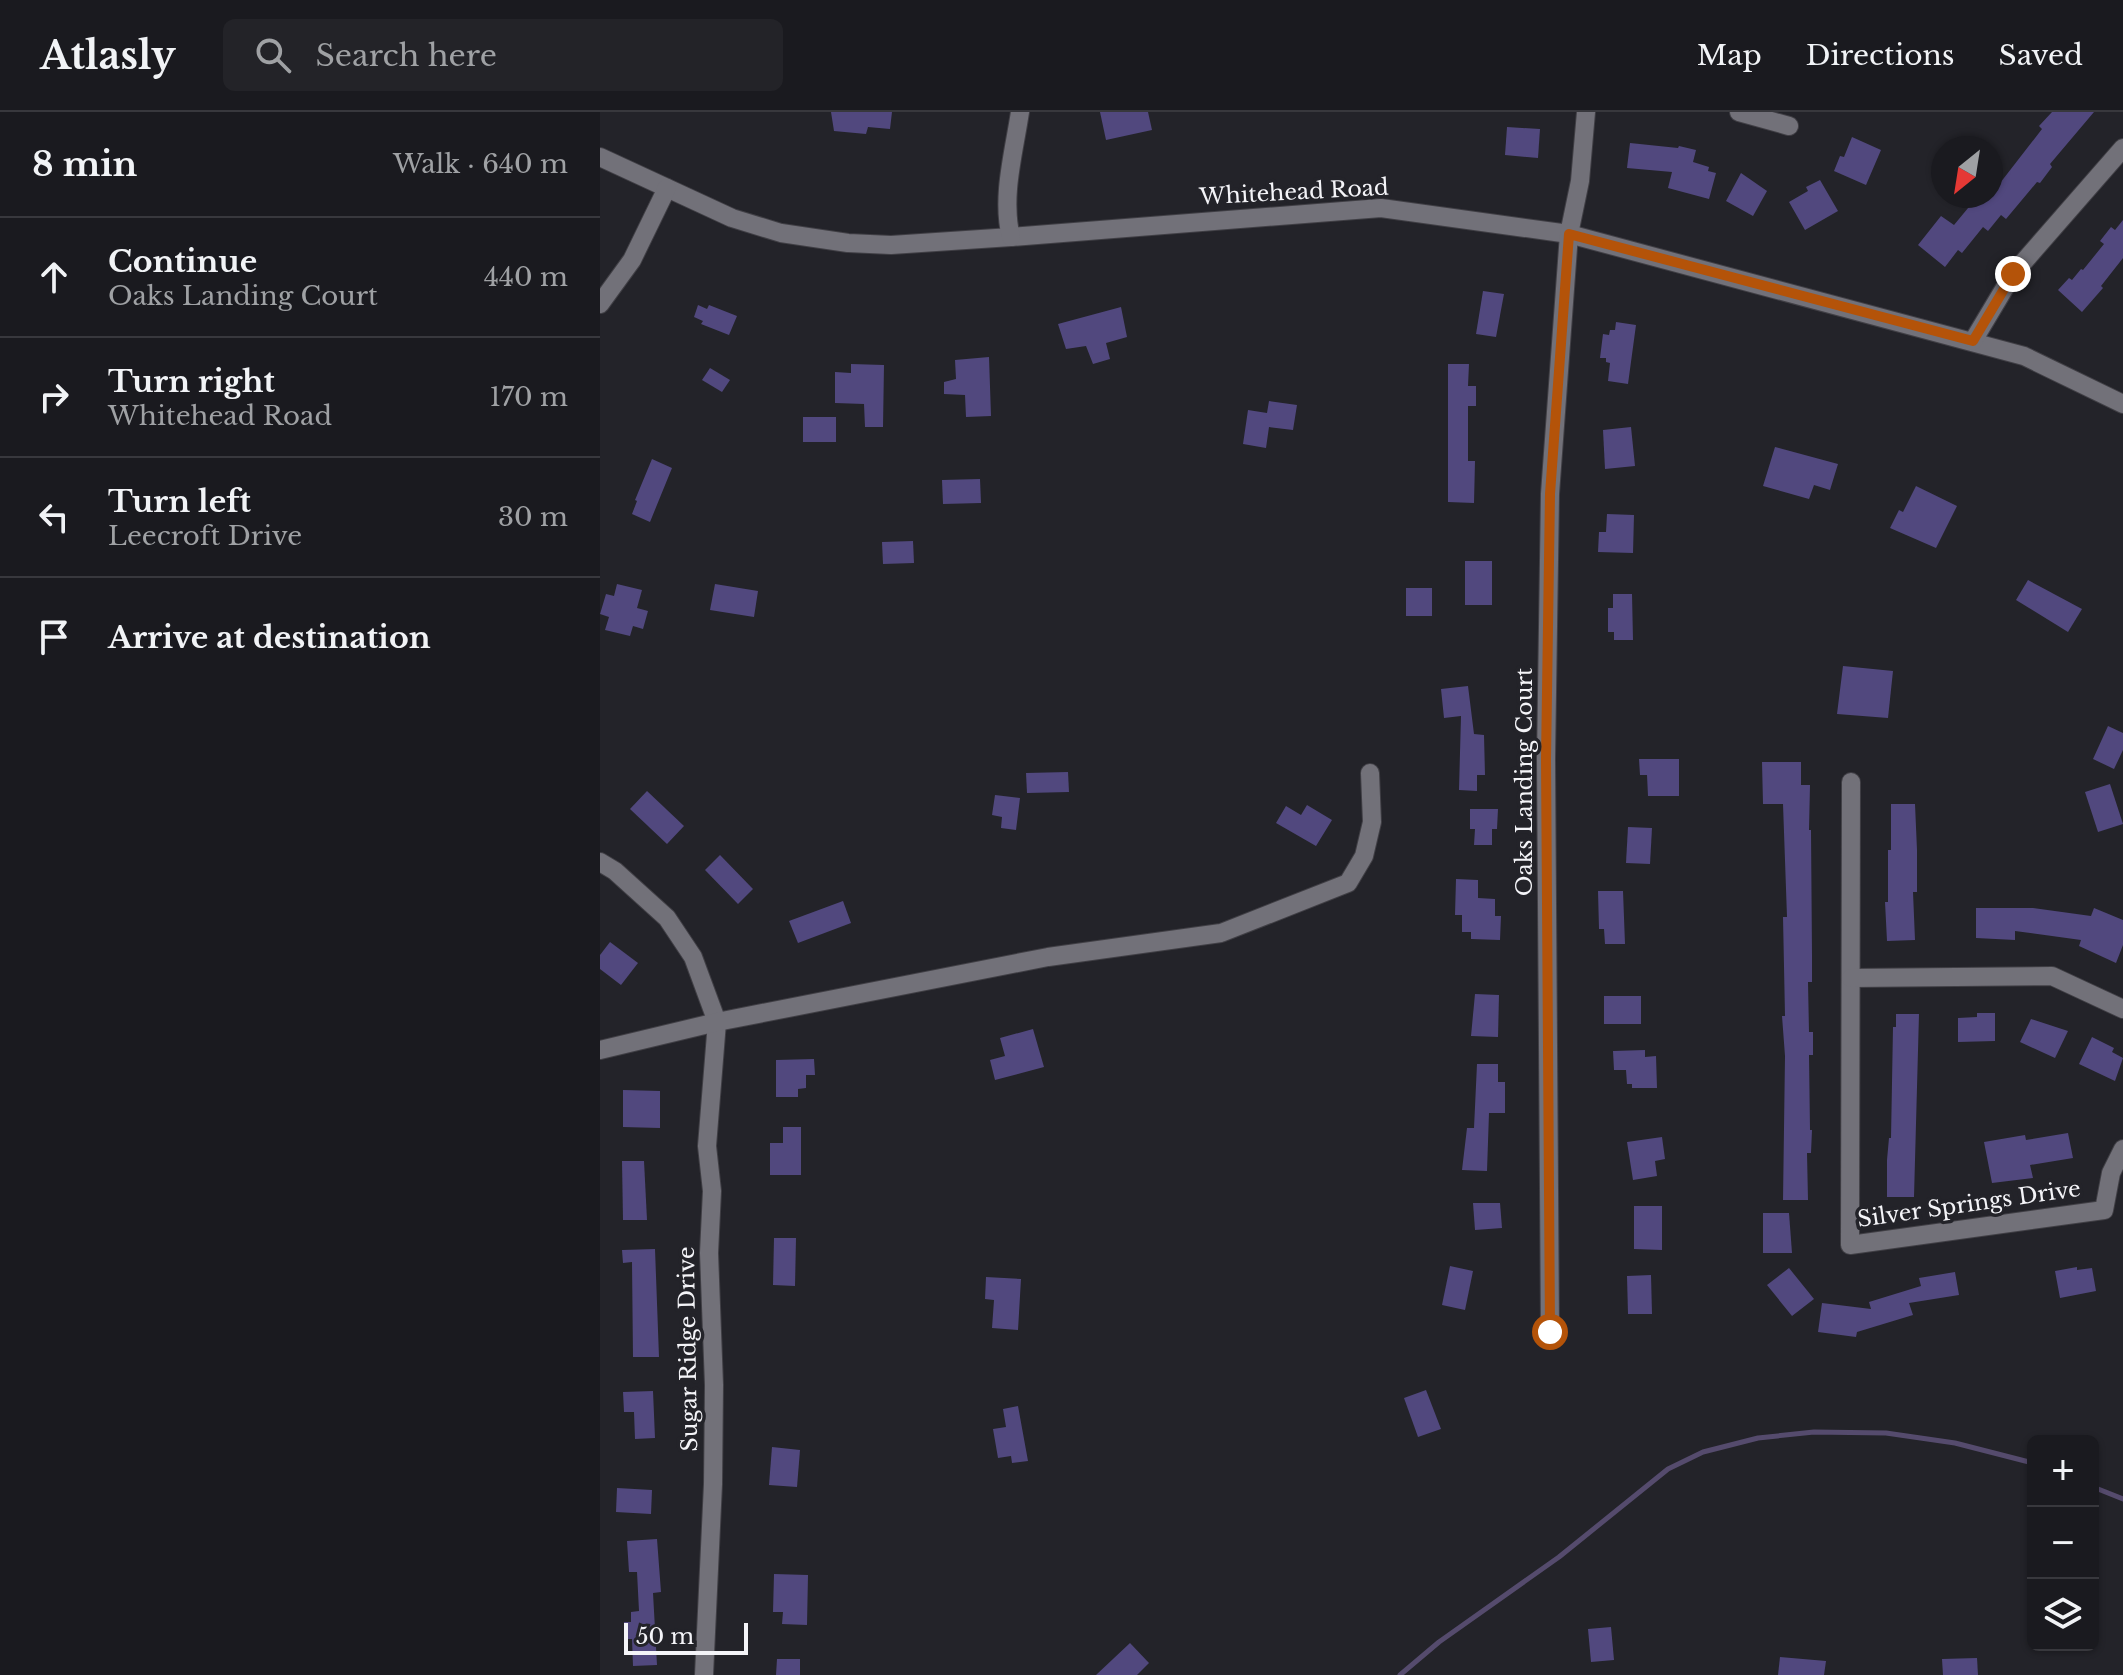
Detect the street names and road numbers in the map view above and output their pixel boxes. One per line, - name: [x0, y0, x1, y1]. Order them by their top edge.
- street label: Whitehead Road: [1198, 174, 1389, 210]
- street label: Oaks Landing Court: [1511, 667, 1538, 896]
- street label: Silver Springs Drive: [1856, 1175, 2082, 1233]
- street label: Sugar Ridge Drive: [673, 1246, 703, 1452]

